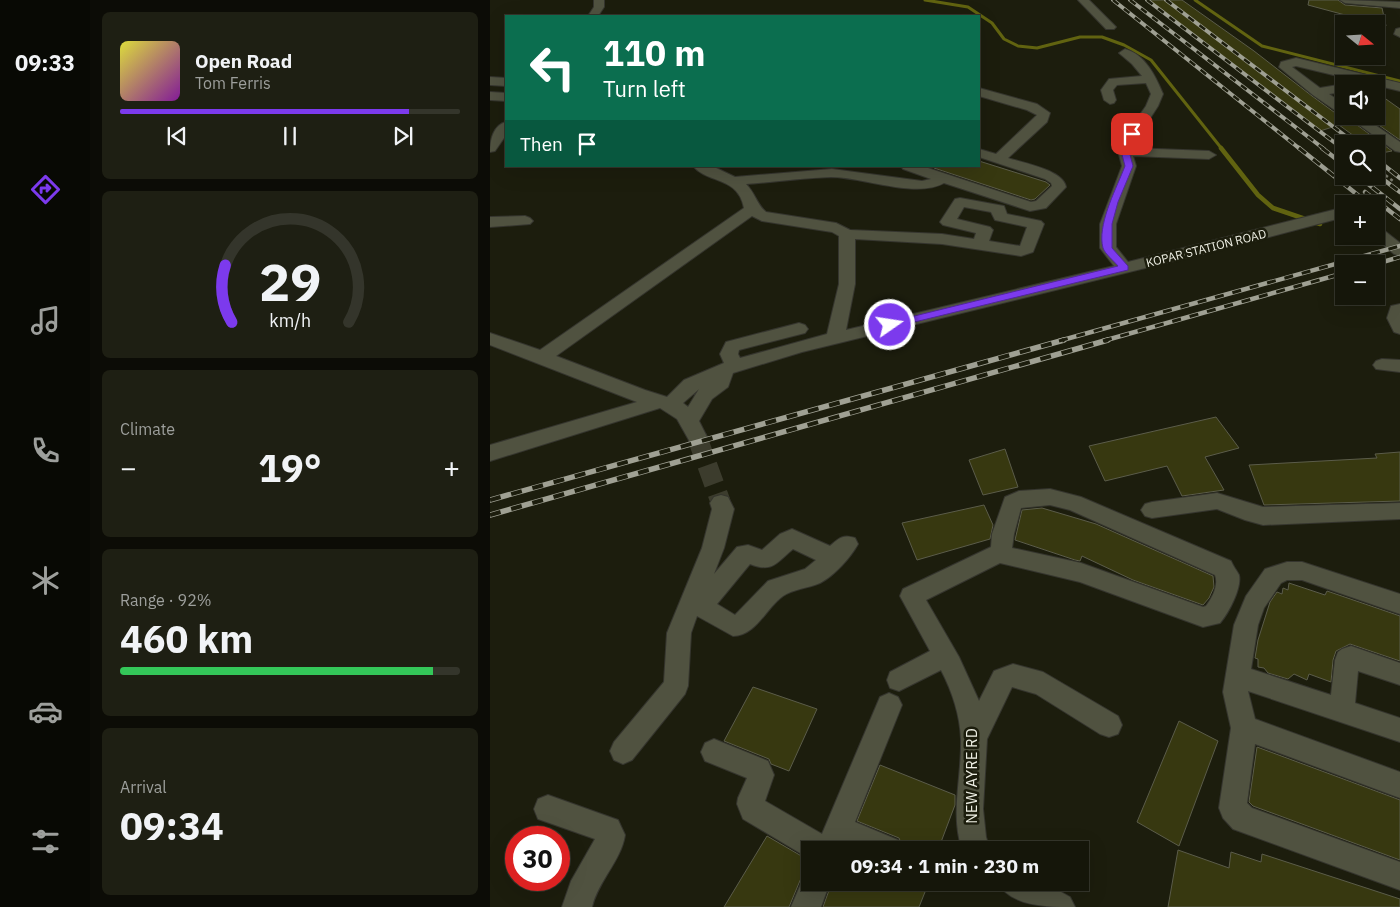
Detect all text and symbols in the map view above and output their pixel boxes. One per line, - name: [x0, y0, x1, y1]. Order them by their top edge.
- north arrow: [1335, 15, 1385, 65]
- map controls: [1335, 15, 1385, 305]
- text: 110 m: [603, 30, 706, 76]
- icon: left: [520, 35, 585, 100]
- text: 09:33: [15, 48, 75, 77]
- text: Open Road: [195, 49, 292, 73]
- text: Tom Ferris: [195, 73, 271, 93]
- text: Turn left: [603, 74, 686, 103]
- button: sound: [1335, 75, 1385, 125]
- pin: [1111, 113, 1153, 155]
- icon: arrive: [1118, 120, 1146, 148]
- icon: previous: [163, 122, 191, 150]
- icon: pause: [276, 122, 304, 150]
- icon: next: [389, 122, 417, 150]
- icon: arrive: [573, 130, 601, 158]
- text: Then: [520, 132, 563, 156]
- button: search: [1335, 135, 1385, 185]
- icon: directions: [28, 172, 63, 207]
- button: +: [1335, 195, 1385, 245]
- street label: KOPAR STATION ROAD: [1144, 226, 1268, 270]
- text: 29: [259, 248, 321, 315]
- button: −: [1335, 255, 1385, 305]
- position arrow: [863, 298, 915, 350]
- icon: music: [28, 303, 63, 338]
- text: km/h: [269, 309, 311, 332]
- text: Climate: [120, 419, 175, 439]
- icon: phone: [28, 433, 63, 468]
- text: 19°: [258, 443, 322, 492]
- text: −: [120, 449, 137, 486]
- text: +: [443, 449, 460, 486]
- icon: climate: [28, 563, 63, 598]
- text: Range · 92%: [120, 590, 212, 610]
- text: 460 km: [120, 614, 253, 663]
- icon: car: [28, 694, 63, 729]
- street label: NEW AYRE RD: [962, 728, 981, 824]
- text: Arrival: [120, 777, 167, 797]
- text: 09:34: [120, 801, 224, 850]
- icon: filters: [28, 824, 63, 859]
- speed limit sign: 30: [505, 826, 570, 891]
- text: 09:34 · 1 min · 230 m: [851, 854, 1039, 878]

